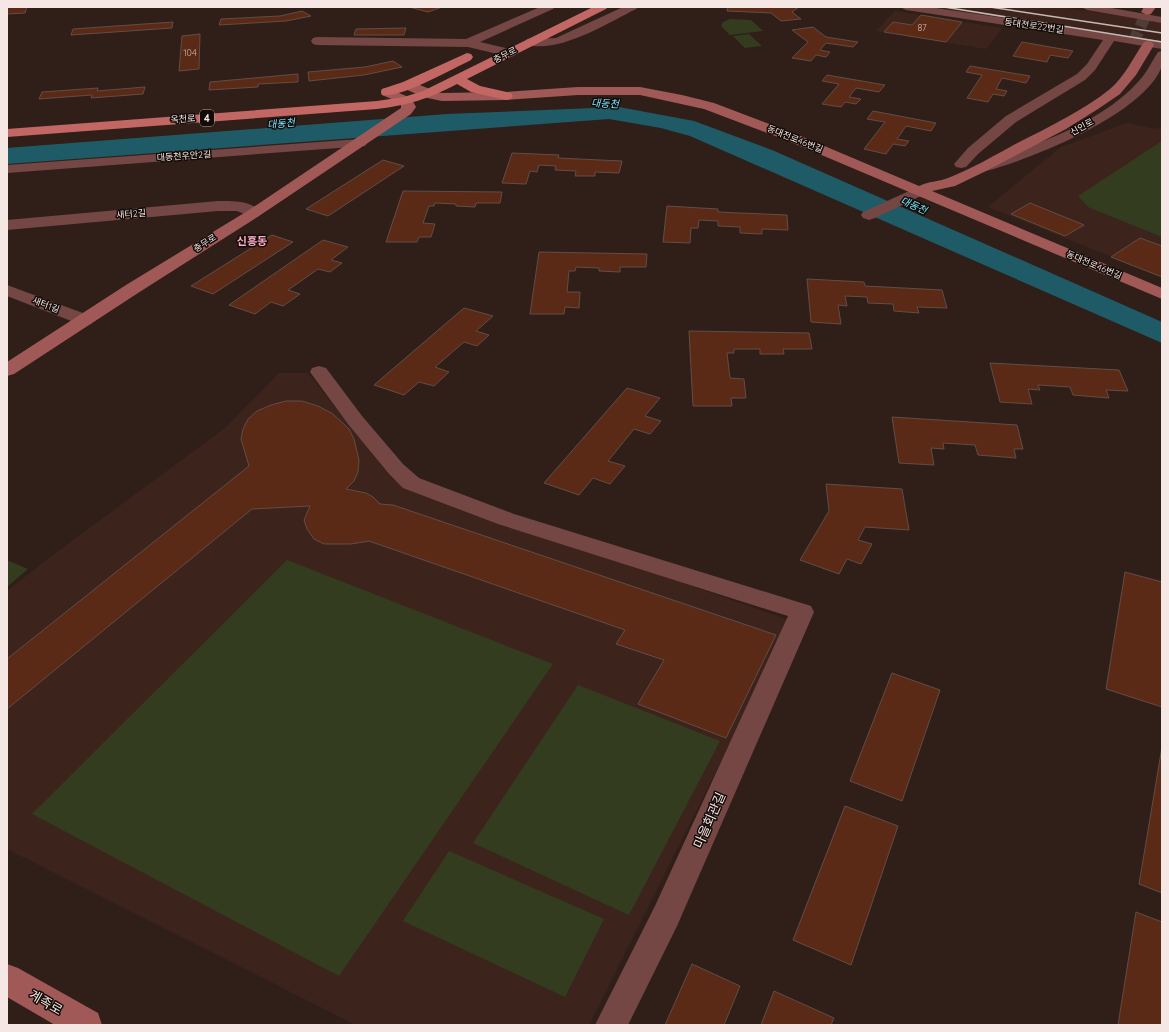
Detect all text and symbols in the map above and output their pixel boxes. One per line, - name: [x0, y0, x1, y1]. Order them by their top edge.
- street label: 동대전로22번길: [1004, 16, 1064, 35]
- house number: 87: [917, 22, 927, 33]
- street label: 충무로: [491, 44, 518, 65]
- house number: 104: [183, 47, 197, 58]
- water label: 대동천: [591, 96, 621, 111]
- road number: 4: [200, 110, 214, 126]
- street label: 옥천로: [170, 112, 196, 125]
- water label: 대동천: [267, 116, 297, 131]
- street label: 신인로: [1068, 116, 1095, 137]
- street label: 동대전로46번길: [766, 122, 825, 155]
- street label: 대동천우안2길: [156, 148, 212, 163]
- water label: 대동천: [899, 194, 931, 218]
- street label: 새터2길: [116, 207, 146, 220]
- street label: 충무로: [191, 231, 218, 254]
- district label: 신흥동: [237, 234, 267, 248]
- street label: 동대전로46번길: [1065, 248, 1124, 281]
- street label: 새터1길: [31, 294, 61, 315]
- street label: 마을회관길: [690, 789, 728, 851]
- street label: 계족로: [26, 986, 66, 1018]

